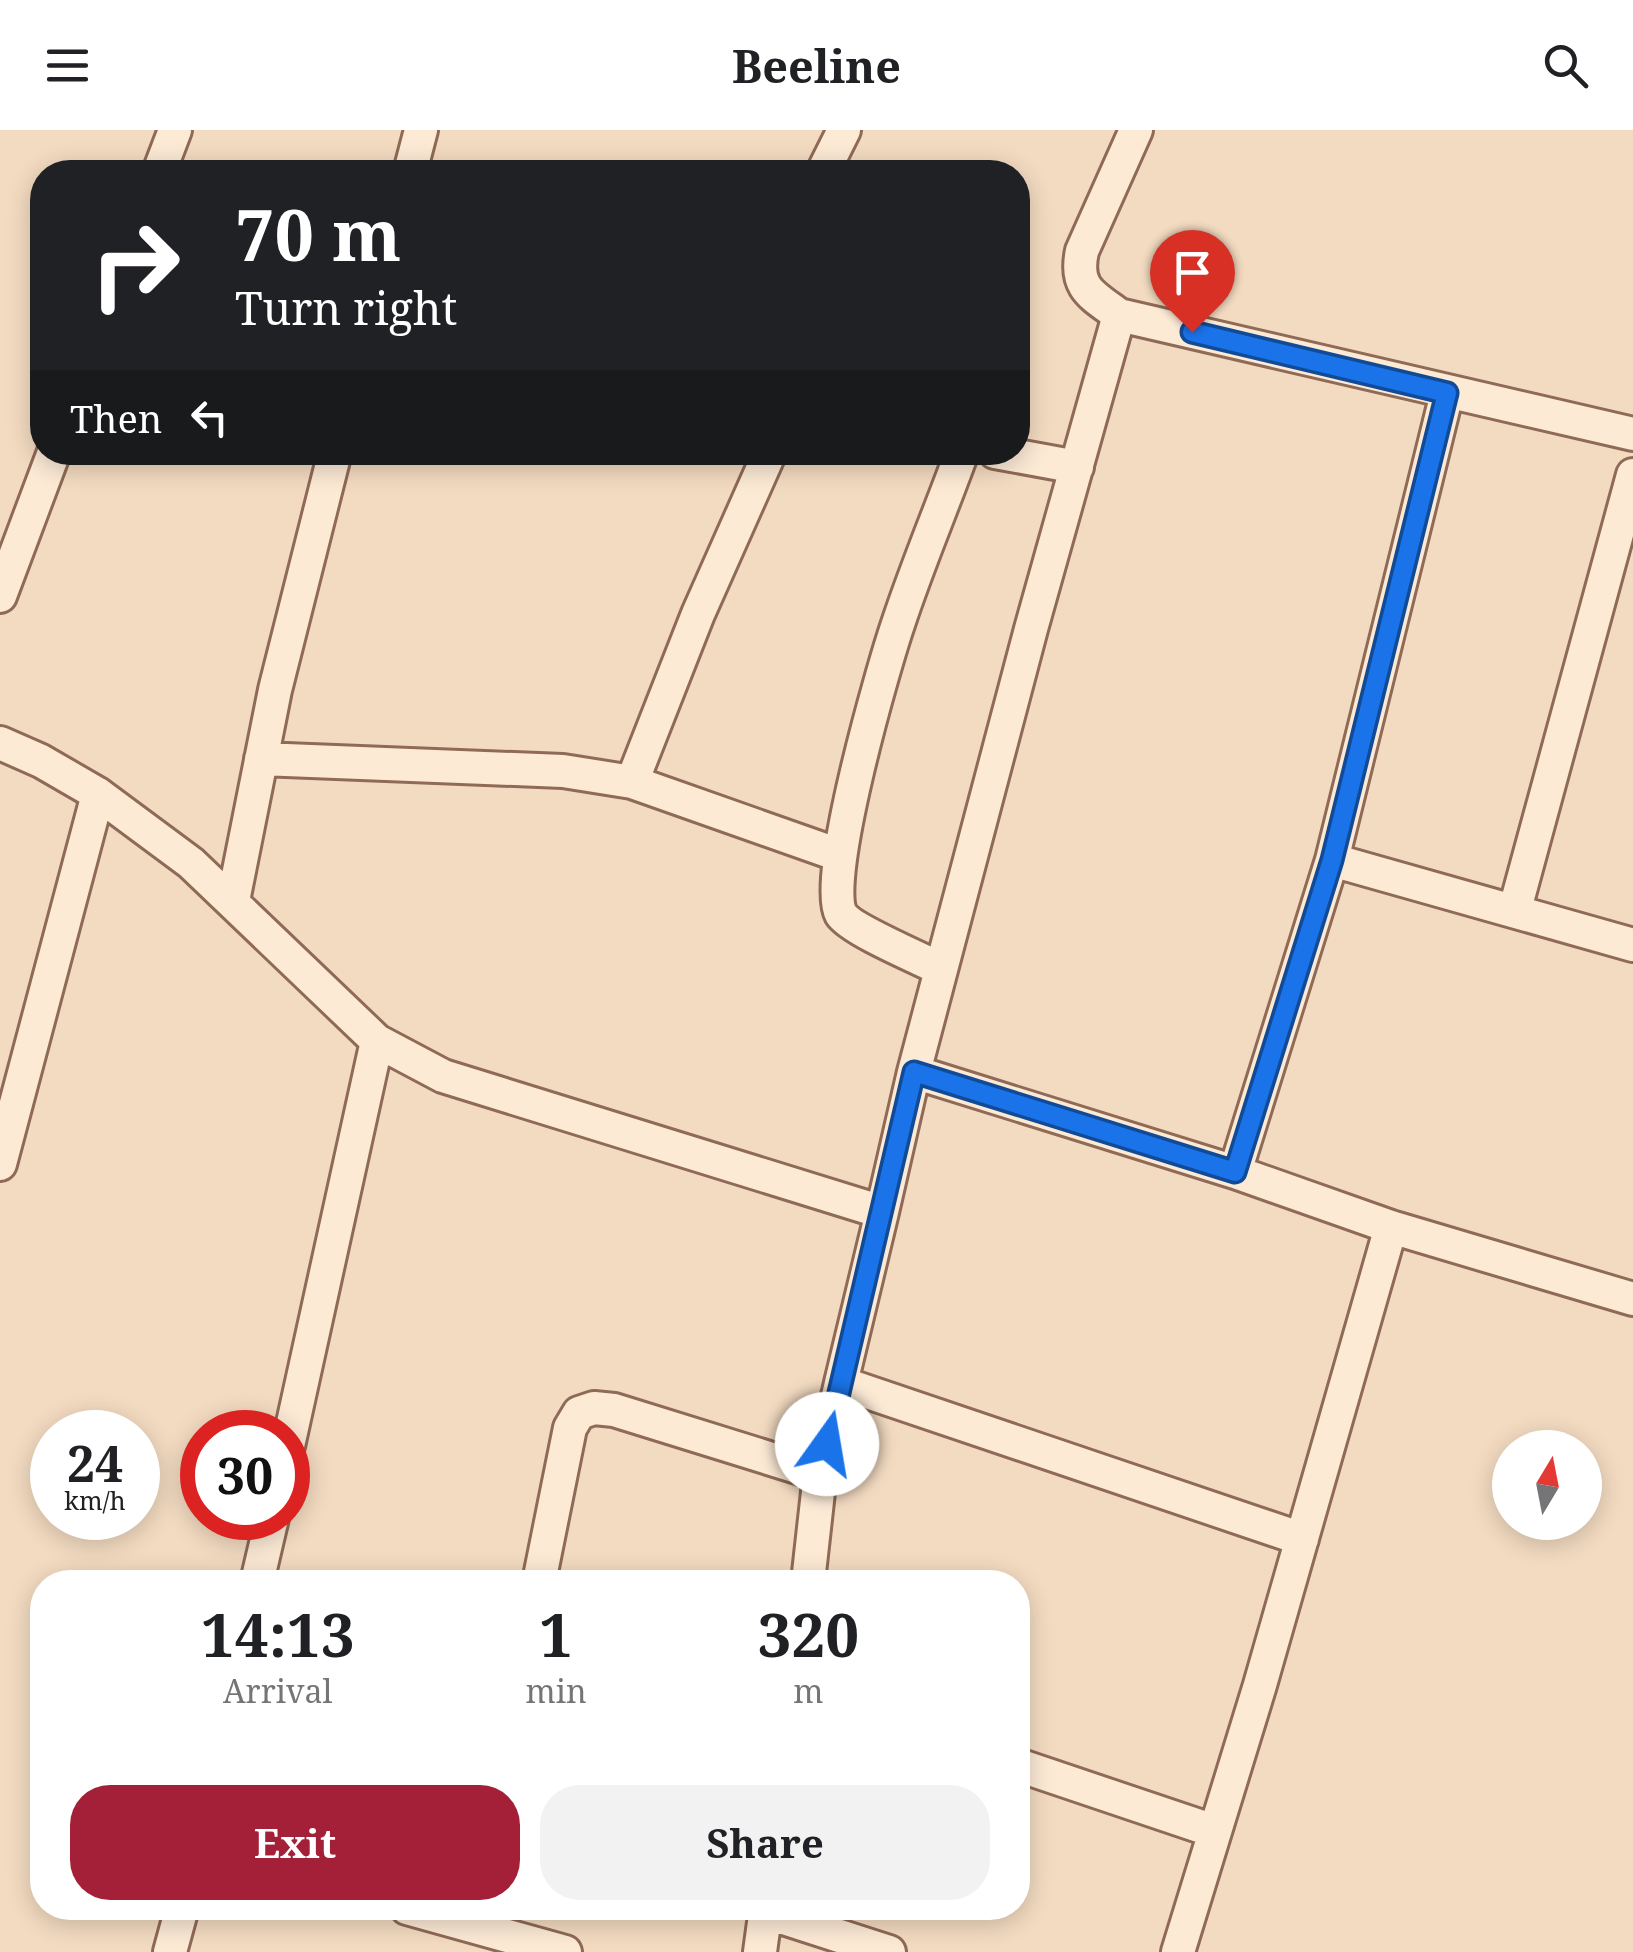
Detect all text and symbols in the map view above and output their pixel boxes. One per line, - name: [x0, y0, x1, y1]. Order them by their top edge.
- text: Beeline: [732, 35, 901, 96]
- icon: menu: [40, 38, 95, 93]
- icon: search: [1538, 38, 1593, 93]
- text: 70 m: [235, 186, 401, 282]
- icon: right: [70, 200, 200, 330]
- pin: [1150, 230, 1235, 333]
- icon: arrive: [1165, 245, 1220, 300]
- text: Turn right: [235, 277, 457, 338]
- icon: left: [182, 390, 237, 445]
- text: Then: [70, 392, 162, 444]
- position arrow: [775, 1392, 879, 1496]
- speed limit sign: 30: [180, 1410, 310, 1540]
- text: 24: [67, 1429, 123, 1497]
- north arrow: [1492, 1430, 1602, 1540]
- map controls: [1492, 1430, 1602, 1540]
- text: km/h: [64, 1483, 126, 1517]
- text: 14:13: [201, 1593, 355, 1675]
- text: 1: [539, 1593, 573, 1675]
- text: 320: [757, 1593, 859, 1675]
- text: Arrival: [223, 1669, 332, 1712]
- text: min: [526, 1669, 587, 1712]
- text: m: [793, 1669, 823, 1712]
- button: Exit: [70, 1785, 520, 1900]
- button: Share: [540, 1785, 990, 1900]

